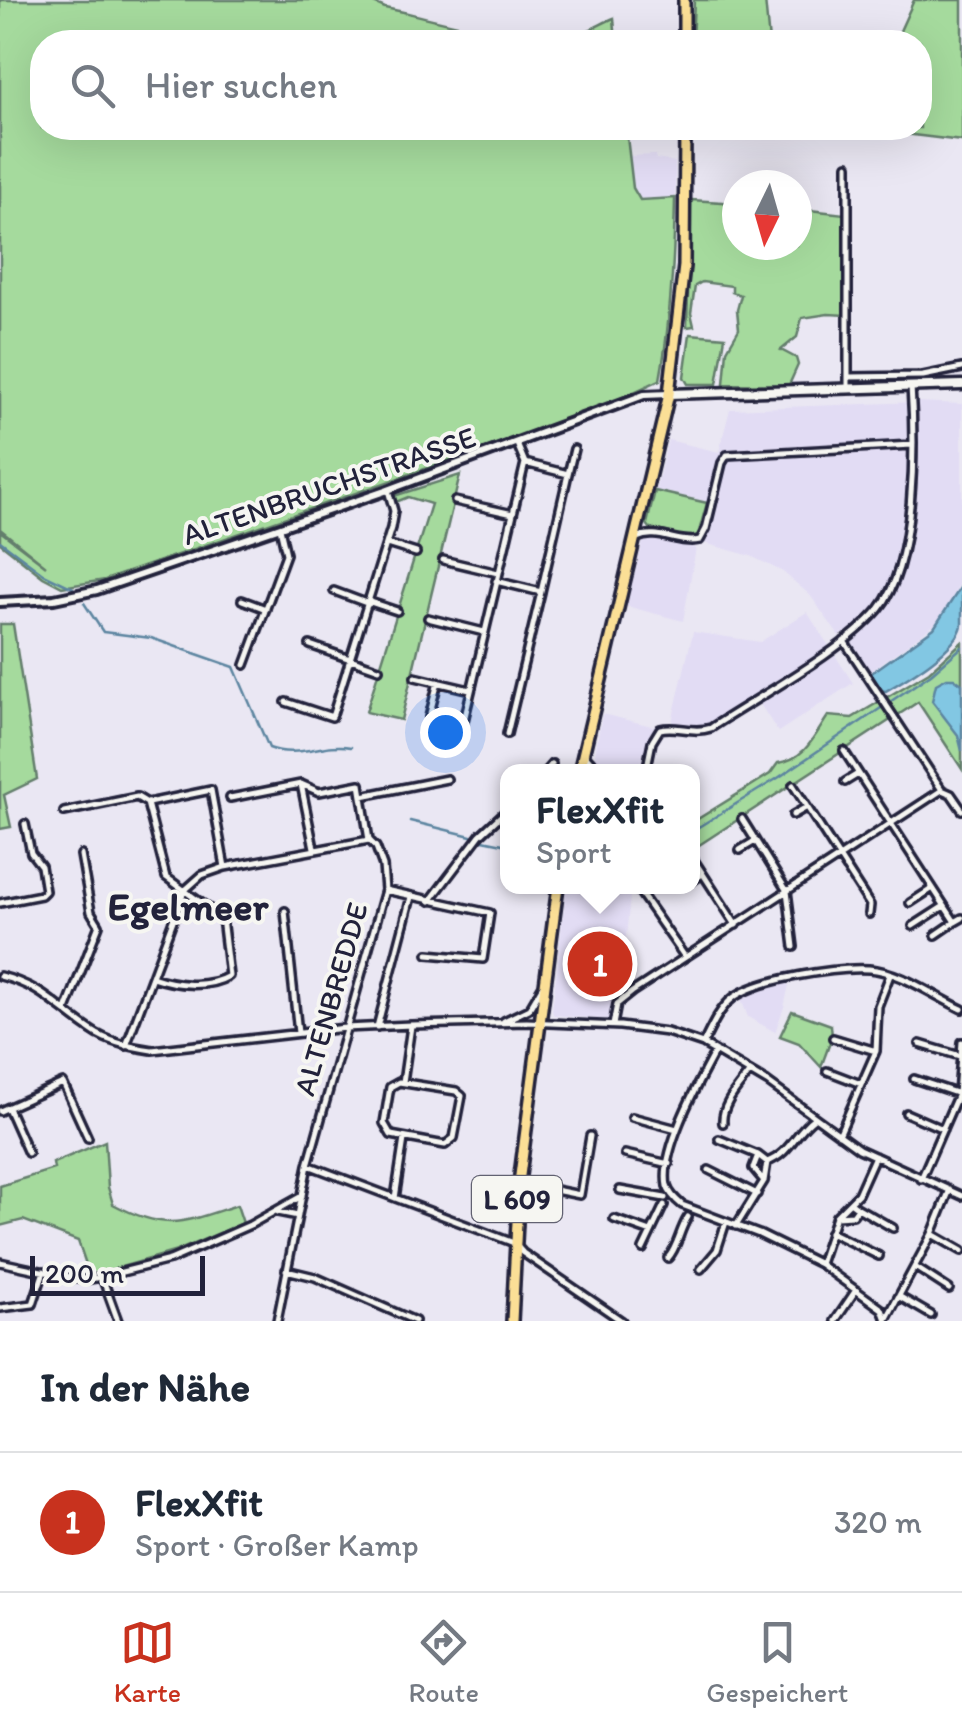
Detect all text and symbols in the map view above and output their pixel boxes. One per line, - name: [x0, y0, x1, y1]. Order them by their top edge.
- search box: [30, 30, 932, 140]
- icon: search: [65, 58, 120, 113]
- text: Hier suchen: [145, 62, 337, 108]
- north arrow: [722, 170, 812, 260]
- street label: ALTENBRUCHSTRASSE: [177, 418, 480, 553]
- your location: [420, 707, 471, 758]
- popup: [500, 764, 700, 894]
- text: FlexXfit: [536, 787, 664, 833]
- text: Sport: [536, 833, 611, 871]
- district label: Egelmeer: [108, 882, 270, 930]
- street label: ALTENBREDDE: [285, 898, 376, 1100]
- pin: 1: [568, 926, 632, 1002]
- road number: L 609: [472, 1176, 562, 1222]
- scale bar: [30, 1251, 205, 1296]
- text: 200 m: [45, 1256, 124, 1290]
- text: In der Nähe: [40, 1361, 250, 1412]
- text: FlexXfit: [135, 1480, 263, 1526]
- text: 1: [65, 1503, 80, 1541]
- text: 320 m: [834, 1503, 922, 1541]
- text: Sport · Großer Kamp: [135, 1526, 419, 1564]
- tab: Karte: [114, 1615, 181, 1709]
- tab: Route: [408, 1615, 479, 1709]
- tab: Gespeichert: [706, 1615, 848, 1709]

